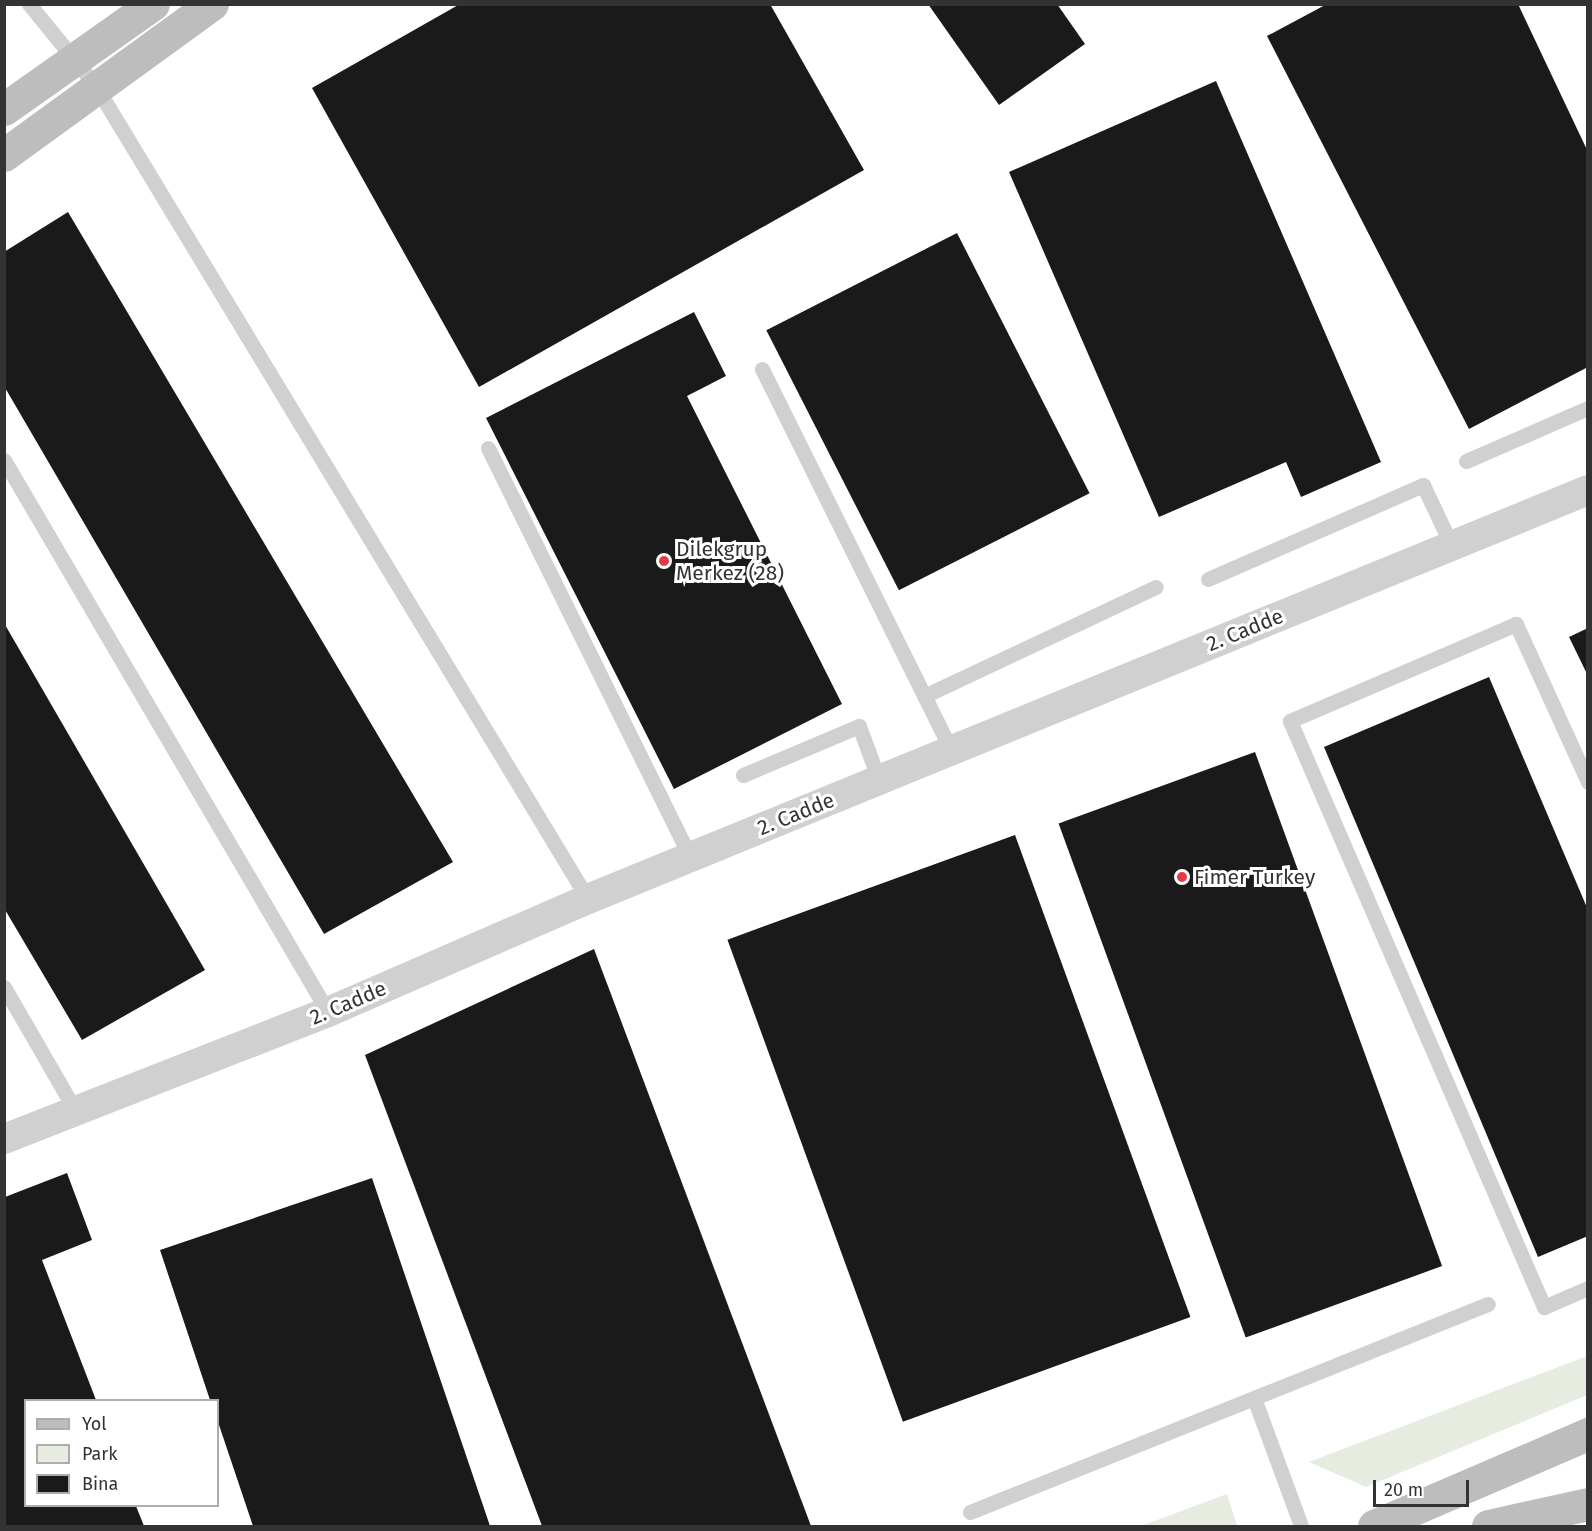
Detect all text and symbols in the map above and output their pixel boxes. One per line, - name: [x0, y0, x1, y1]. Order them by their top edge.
- place label: Dilekgrup Merkez (28): [676, 536, 784, 586]
- marker: Dilekgrup Merkez (28): [657, 554, 671, 568]
- street label: 2. Cadde: [1203, 603, 1287, 657]
- street label: 2. Cadde: [754, 787, 838, 841]
- place label: Fimer Turkey: [1194, 864, 1315, 890]
- marker: Fimer Turkey: [1175, 870, 1189, 884]
- street label: 2. Cadde: [306, 976, 390, 1030]
- legend: [24, 1399, 219, 1507]
- text: Yol: [82, 1413, 107, 1435]
- text: Park: [82, 1443, 117, 1465]
- scale bar: [1376, 1468, 1472, 1506]
- text: Bina: [82, 1473, 118, 1495]
- text: 20 m: [1384, 1479, 1423, 1501]

